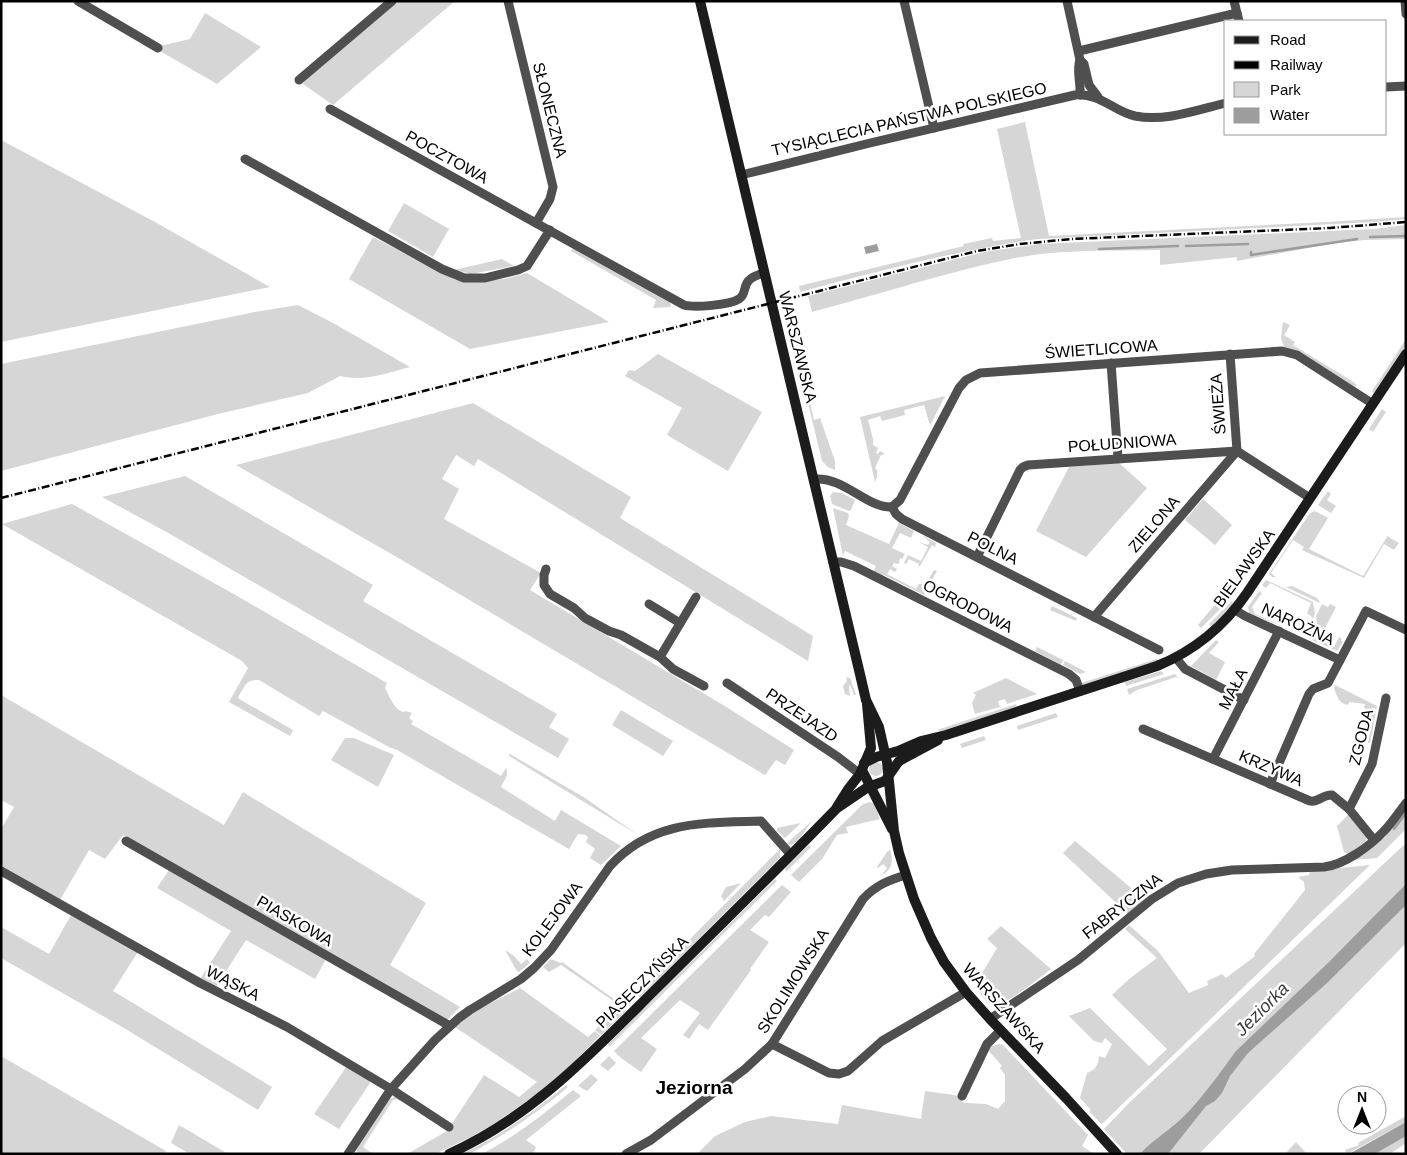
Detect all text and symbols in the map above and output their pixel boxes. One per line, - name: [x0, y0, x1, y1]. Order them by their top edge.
- legend: [1224, 20, 1387, 135]
- text: Road: [1270, 31, 1306, 48]
- text: Railway: [1270, 56, 1323, 73]
- street label: SŁONECZNA: [530, 60, 570, 160]
- street label: TYSIĄCLECIA PAŃSTWA POLSKIEGO: [770, 78, 1048, 159]
- text: Park: [1270, 81, 1301, 98]
- text: Water: [1270, 106, 1309, 123]
- street label: POCZTOWA: [403, 127, 491, 187]
- street label: WARSZAWSKA: [776, 289, 820, 405]
- street label: ŚWIETLICOWA: [1044, 336, 1158, 361]
- street label: ŚWIEŻA: [1206, 372, 1229, 435]
- street label: POŁUDNIOWA: [1067, 431, 1177, 455]
- street label: ZIELONA: [1125, 492, 1183, 555]
- street label: BIELAWSKA: [1210, 526, 1278, 610]
- street label: POLNA: [965, 528, 1021, 568]
- street label: OGRODOWA: [920, 576, 1016, 636]
- street label: NAROŻNA: [1259, 599, 1338, 648]
- street label: MAŁA: [1216, 665, 1251, 712]
- street label: PRZEJAZD: [763, 685, 841, 745]
- street label: ZGODA: [1346, 707, 1376, 767]
- street label: KRZYWA: [1236, 747, 1306, 789]
- street label: FABRYCZNA: [1079, 870, 1165, 942]
- street label: KOLEJOWA: [519, 878, 586, 959]
- street label: PIASKOWA: [254, 892, 336, 950]
- street label: SKOLIMOWSKA: [754, 925, 832, 1036]
- street label: PIASECZYŃSKA: [592, 932, 692, 1031]
- street label: WARSZAWSKA: [959, 960, 1049, 1056]
- street label: WĄSKA: [203, 962, 263, 1004]
- water label: Jeziorka: [1231, 978, 1293, 1040]
- district label: Jeziorna: [655, 1077, 733, 1098]
- north arrow: [1337, 1085, 1387, 1135]
- text: N: [1357, 1089, 1367, 1105]

